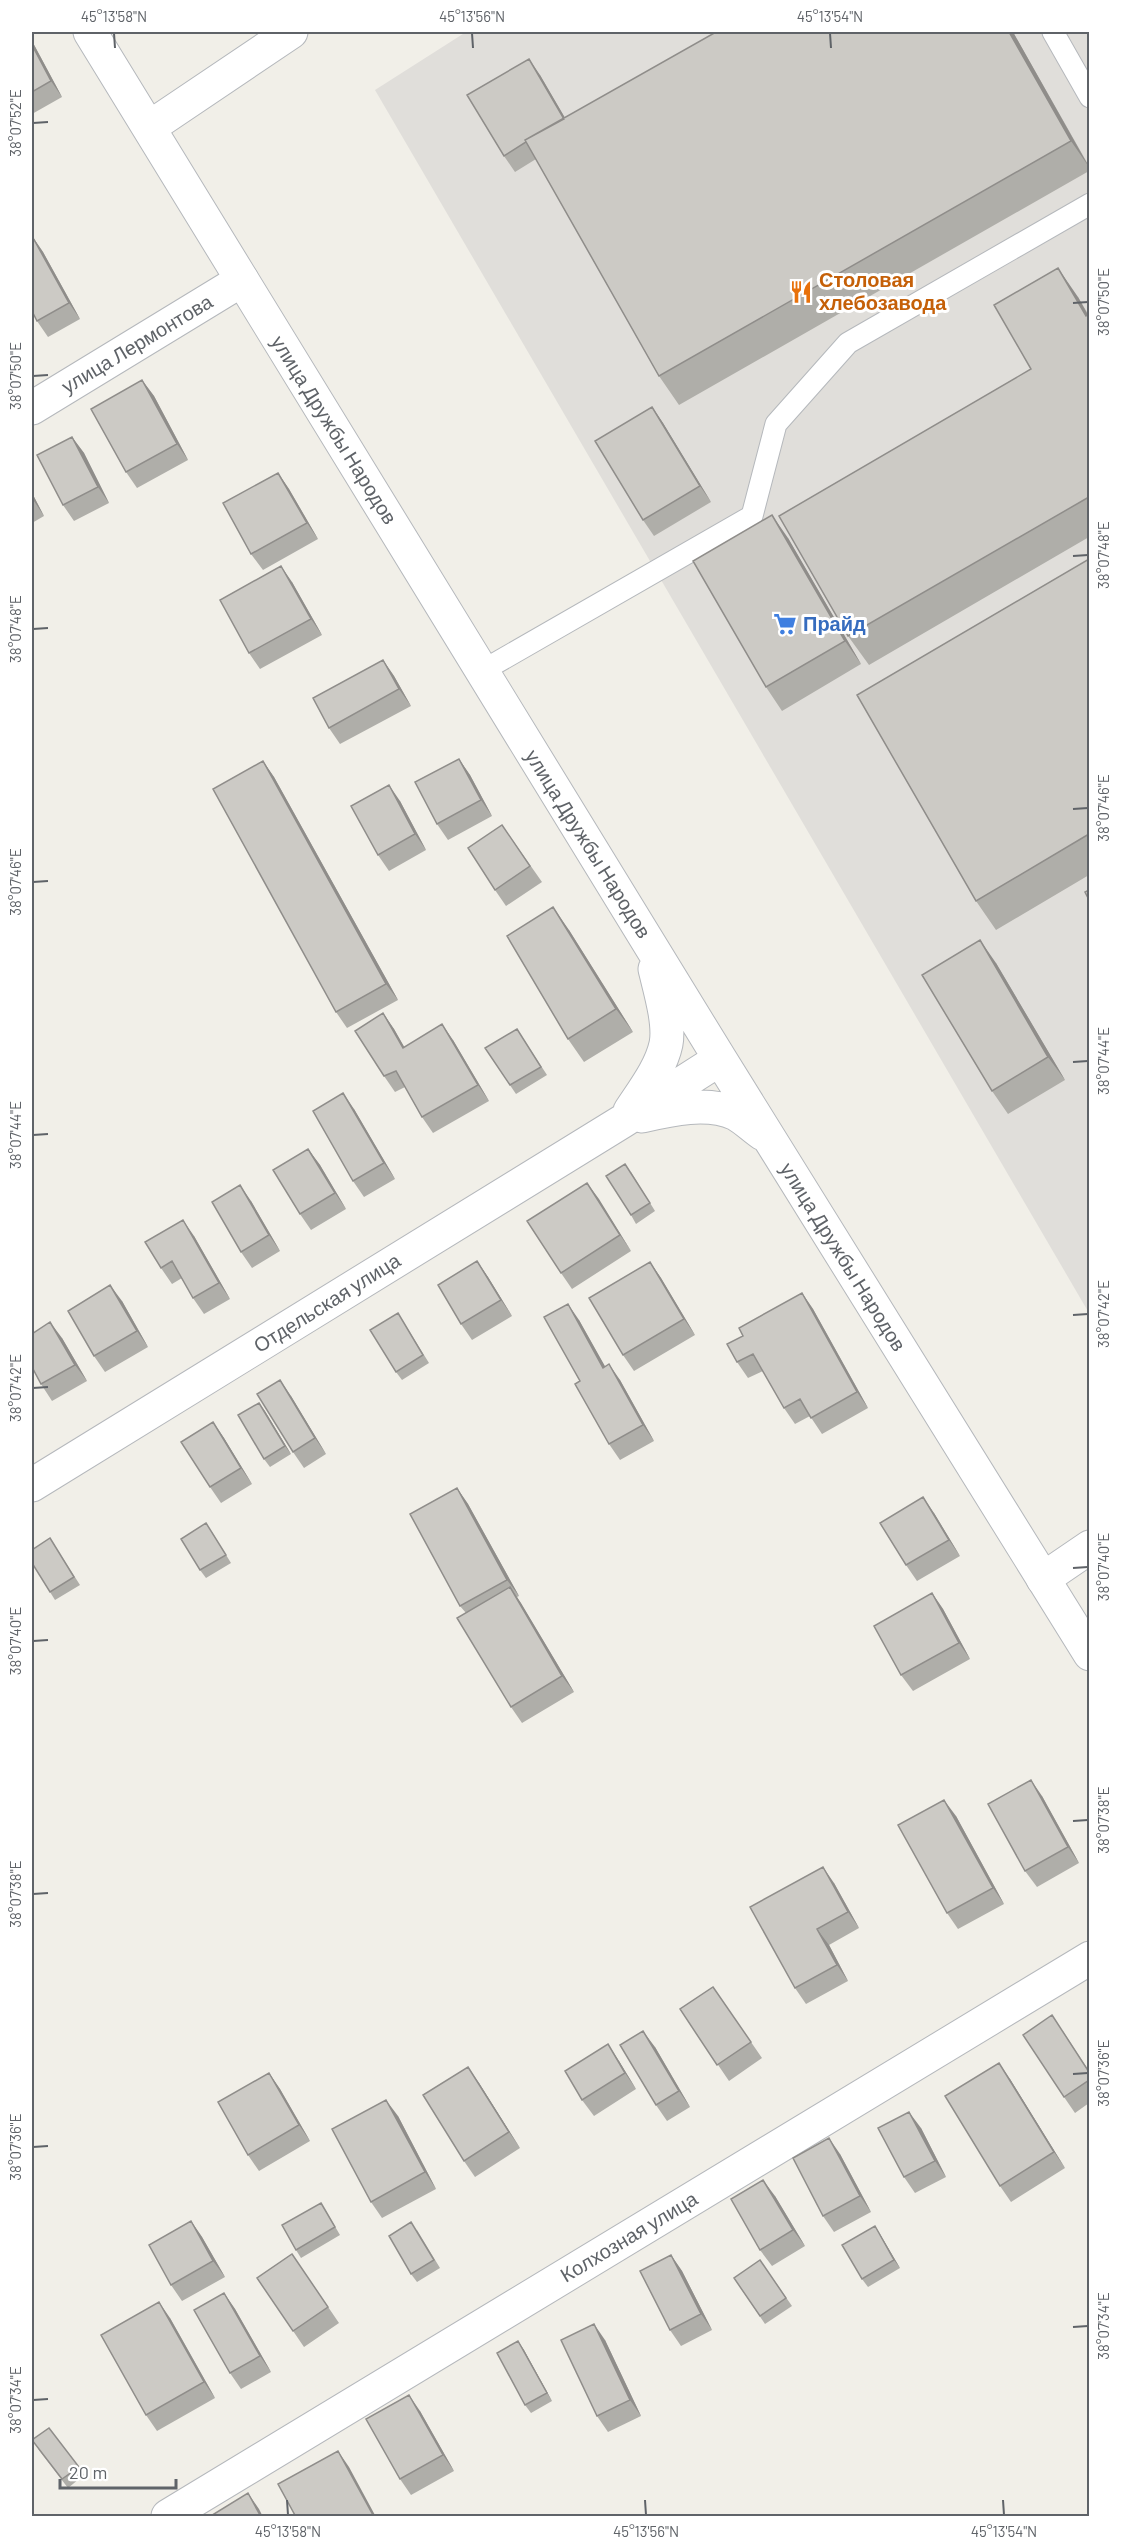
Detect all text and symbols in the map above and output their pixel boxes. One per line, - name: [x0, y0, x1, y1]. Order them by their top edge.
- text: 45°13'58"N: [81, 7, 147, 25]
- text: 45°13'56"N: [439, 7, 505, 25]
- text: 45°13'54"N: [797, 7, 863, 25]
- text: 38°07'52"E: [6, 89, 24, 157]
- place label: Столовая хлебозавода: [819, 267, 947, 314]
- text: 38°07'50"E: [1094, 268, 1112, 336]
- restaurant icon: Столовая хлебозавода: [788, 279, 814, 305]
- street label: улица Лермонтова: [57, 288, 217, 398]
- street label: улица Дружбы Народов: [267, 331, 403, 528]
- text: 38°07'50"E: [6, 342, 24, 410]
- text: 38°07'48"E: [1094, 521, 1112, 589]
- text: 38°07'48"E: [6, 595, 24, 663]
- supermarket icon: Прайд: [772, 611, 798, 637]
- place label: Прайд: [803, 611, 866, 635]
- street label: улица Дружбы Народов: [521, 745, 657, 942]
- text: 38°07'46"E: [1094, 774, 1112, 842]
- text: 38°07'46"E: [6, 848, 24, 916]
- text: 38°07'44"E: [1094, 1027, 1112, 1095]
- text: 38°07'44"E: [6, 1101, 24, 1169]
- street label: улица Дружбы Народов: [776, 1158, 912, 1355]
- street label: Отдельская улица: [249, 1247, 405, 1357]
- text: 38°07'42"E: [1094, 1280, 1112, 1348]
- text: 38°07'42"E: [6, 1354, 24, 1422]
- text: 38°07'40"E: [1094, 1533, 1112, 1601]
- text: 38°07'40"E: [6, 1607, 24, 1675]
- text: 38°07'38"E: [1094, 1786, 1112, 1854]
- text: 38°07'38"E: [6, 1860, 24, 1928]
- text: 38°07'36"E: [1094, 2039, 1112, 2107]
- text: 38°07'36"E: [6, 2113, 24, 2181]
- street label: Колхозная улица: [556, 2185, 702, 2287]
- text: 38°07'34"E: [1094, 2292, 1112, 2360]
- text: 38°07'34"E: [6, 2366, 24, 2434]
- scale bar: [60, 2452, 176, 2490]
- text: 20 m: [69, 2461, 107, 2483]
- text: 45°13'58"N: [255, 2522, 321, 2540]
- text: 45°13'56"N: [613, 2522, 679, 2540]
- text: 45°13'54"N: [971, 2522, 1037, 2540]

